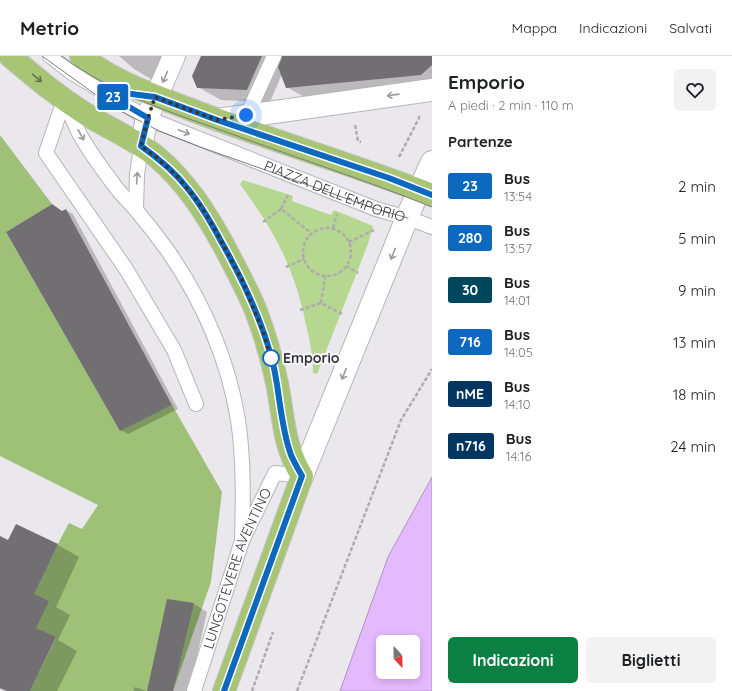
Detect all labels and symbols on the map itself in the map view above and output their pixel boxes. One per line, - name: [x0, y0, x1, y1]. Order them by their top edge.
- one-way arrow: [160, 70, 168, 82]
- one-way arrow: [31, 74, 42, 83]
- line badge: 23: [95, 84, 131, 110]
- one-way arrow: [387, 91, 400, 99]
- your location: [236, 105, 256, 125]
- one-way arrow: [78, 129, 85, 141]
- one-way arrow: [177, 129, 189, 137]
- street label: PIAZZA DELL'EMPORIO: [262, 156, 408, 226]
- one-way arrow: [134, 172, 141, 185]
- one-way arrow: [388, 248, 396, 260]
- marker: Emporio: [262, 349, 280, 367]
- place label: Emporio: [283, 349, 340, 367]
- one-way arrow: [339, 368, 347, 380]
- street label: LUNGOTEVERE AVENTINO: [199, 485, 275, 651]
- north arrow: [376, 635, 420, 679]

